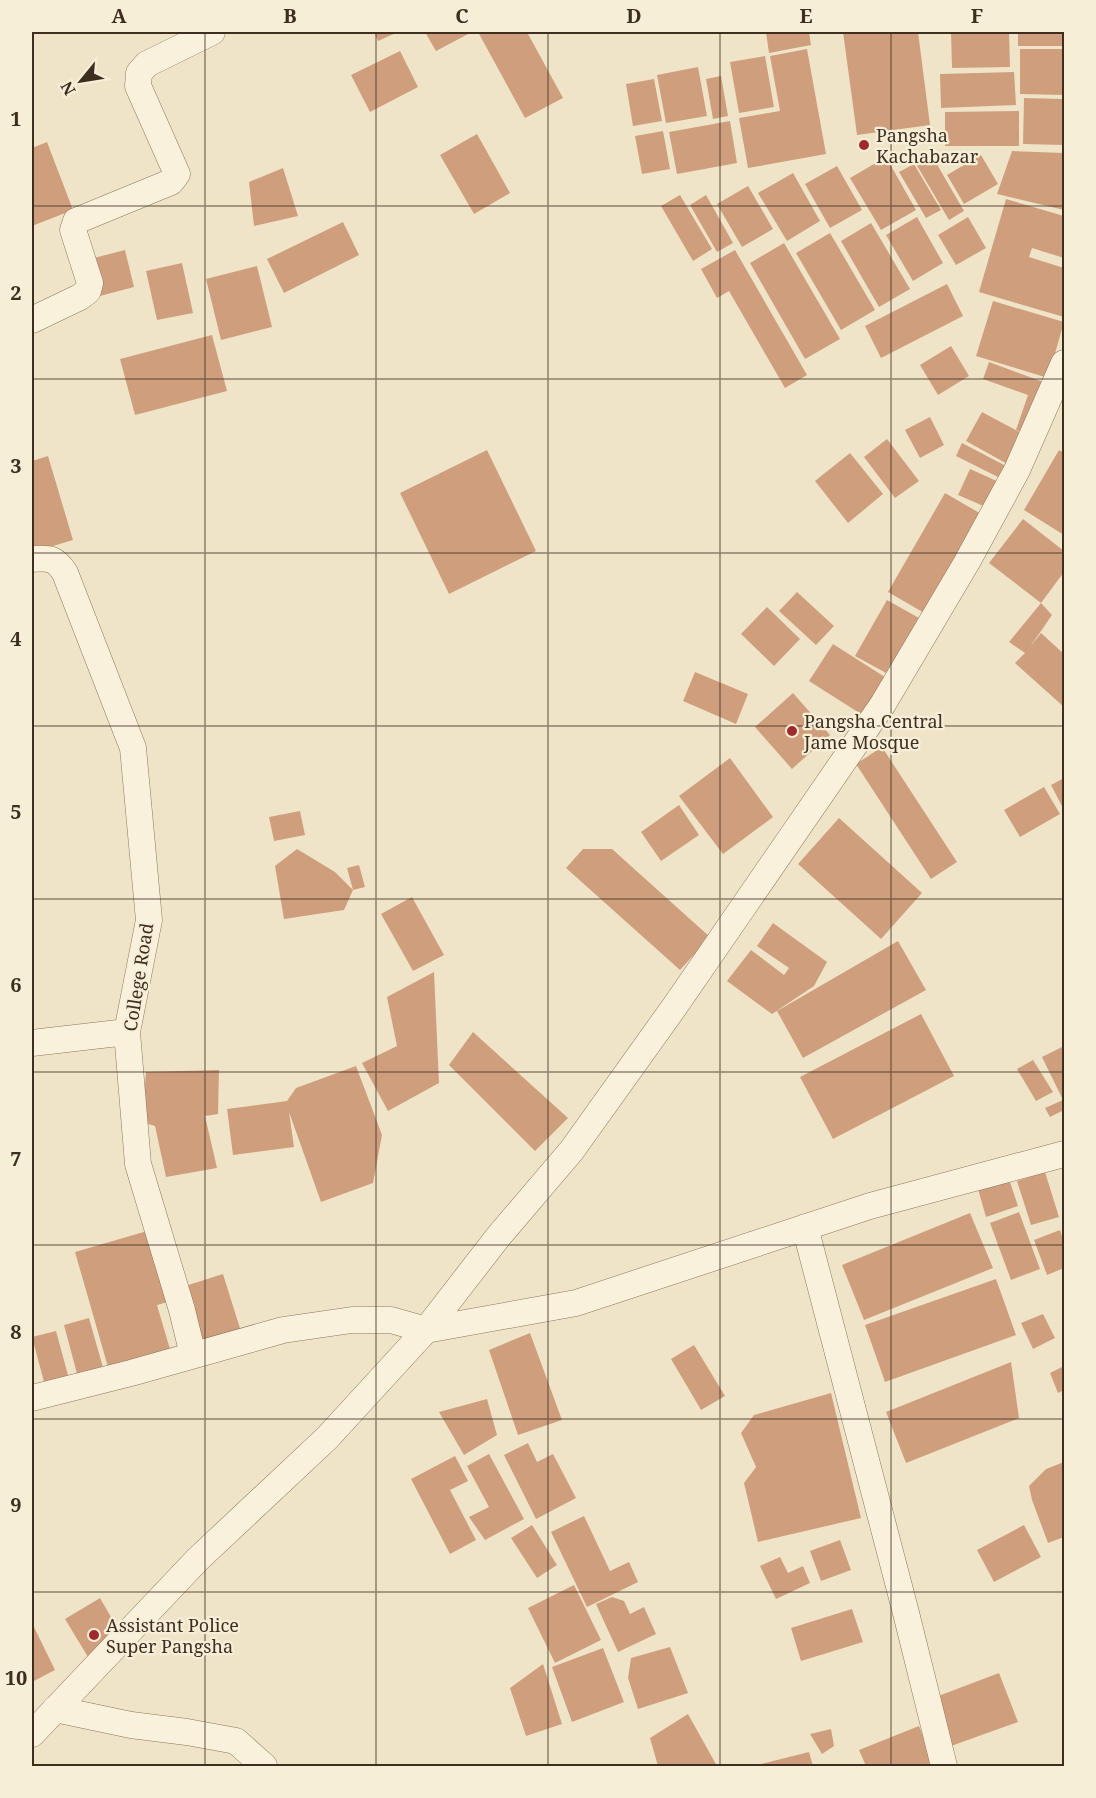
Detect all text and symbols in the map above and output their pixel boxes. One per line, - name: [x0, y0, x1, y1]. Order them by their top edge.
- text: A: [111, 2, 127, 29]
- text: B: [283, 2, 297, 29]
- text: C: [455, 2, 469, 29]
- text: D: [626, 2, 642, 29]
- text: E: [799, 2, 813, 29]
- text: F: [971, 2, 983, 29]
- north arrow: [51, 51, 111, 111]
- text: N: [55, 77, 81, 99]
- text: 1: [10, 105, 22, 132]
- place label: Pangsha Kachabazar: [876, 123, 979, 168]
- marker: Pangsha Kachabazar: [857, 138, 871, 152]
- text: 2: [10, 279, 22, 306]
- text: 3: [10, 452, 22, 479]
- text: 4: [10, 625, 22, 652]
- place label: Pangsha Central Jame Mosque: [803, 709, 944, 754]
- marker: Pangsha Central Jame Mosque: [785, 724, 799, 738]
- text: 5: [10, 798, 22, 825]
- street label: College Road: [118, 921, 158, 1033]
- text: 6: [10, 971, 22, 998]
- text: 7: [10, 1145, 22, 1172]
- text: 8: [10, 1318, 22, 1345]
- text: 9: [10, 1491, 22, 1518]
- place label: Assistant Police Super Pangsha: [106, 1613, 239, 1658]
- marker: Assistant Police Super Pangsha: [87, 1628, 101, 1642]
- text: 10: [5, 1664, 27, 1691]

